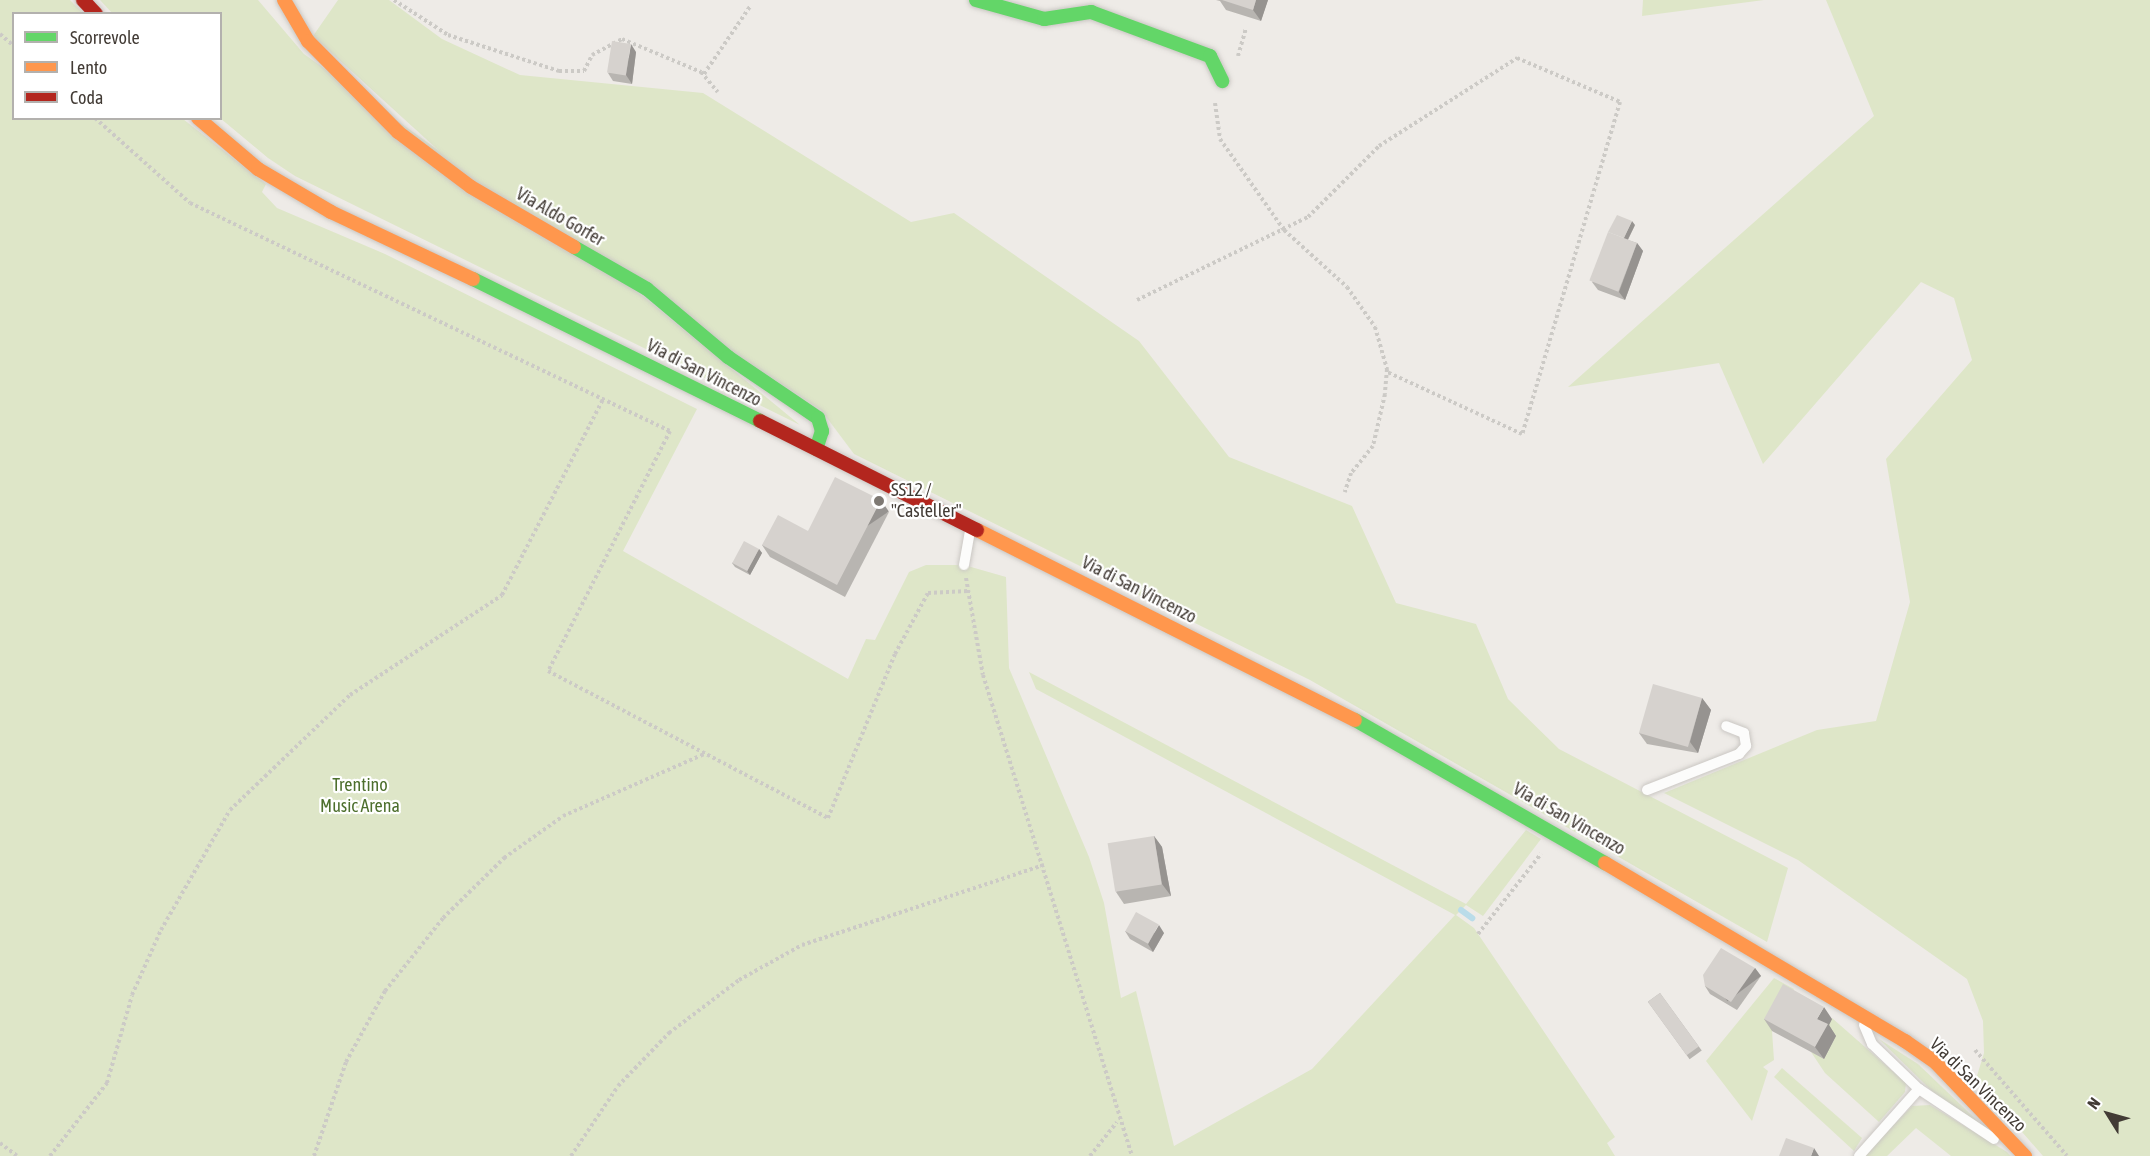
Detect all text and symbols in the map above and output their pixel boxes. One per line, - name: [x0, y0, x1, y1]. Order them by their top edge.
- legend: [12, 12, 222, 120]
- text: Scorrevole: [70, 27, 140, 48]
- text: Lento: [70, 57, 107, 78]
- text: Coda: [70, 87, 103, 108]
- street label: Via Aldo Gorfer: [512, 183, 608, 251]
- street label: Via di San Vincenzo: [643, 335, 765, 411]
- place label: SS12 / "Casteller": [891, 480, 962, 522]
- marker: SS12 / "Casteller": [872, 494, 886, 508]
- street label: Via di San Vincenzo: [1078, 552, 1200, 628]
- park label: Trentino Music Arena: [320, 775, 400, 818]
- street label: Via di San Vincenzo: [1509, 778, 1629, 860]
- street label: Via di San Vincenzo: [1925, 1033, 2031, 1137]
- north arrow: [2078, 1084, 2138, 1144]
- text: N: [2084, 1094, 2104, 1112]

